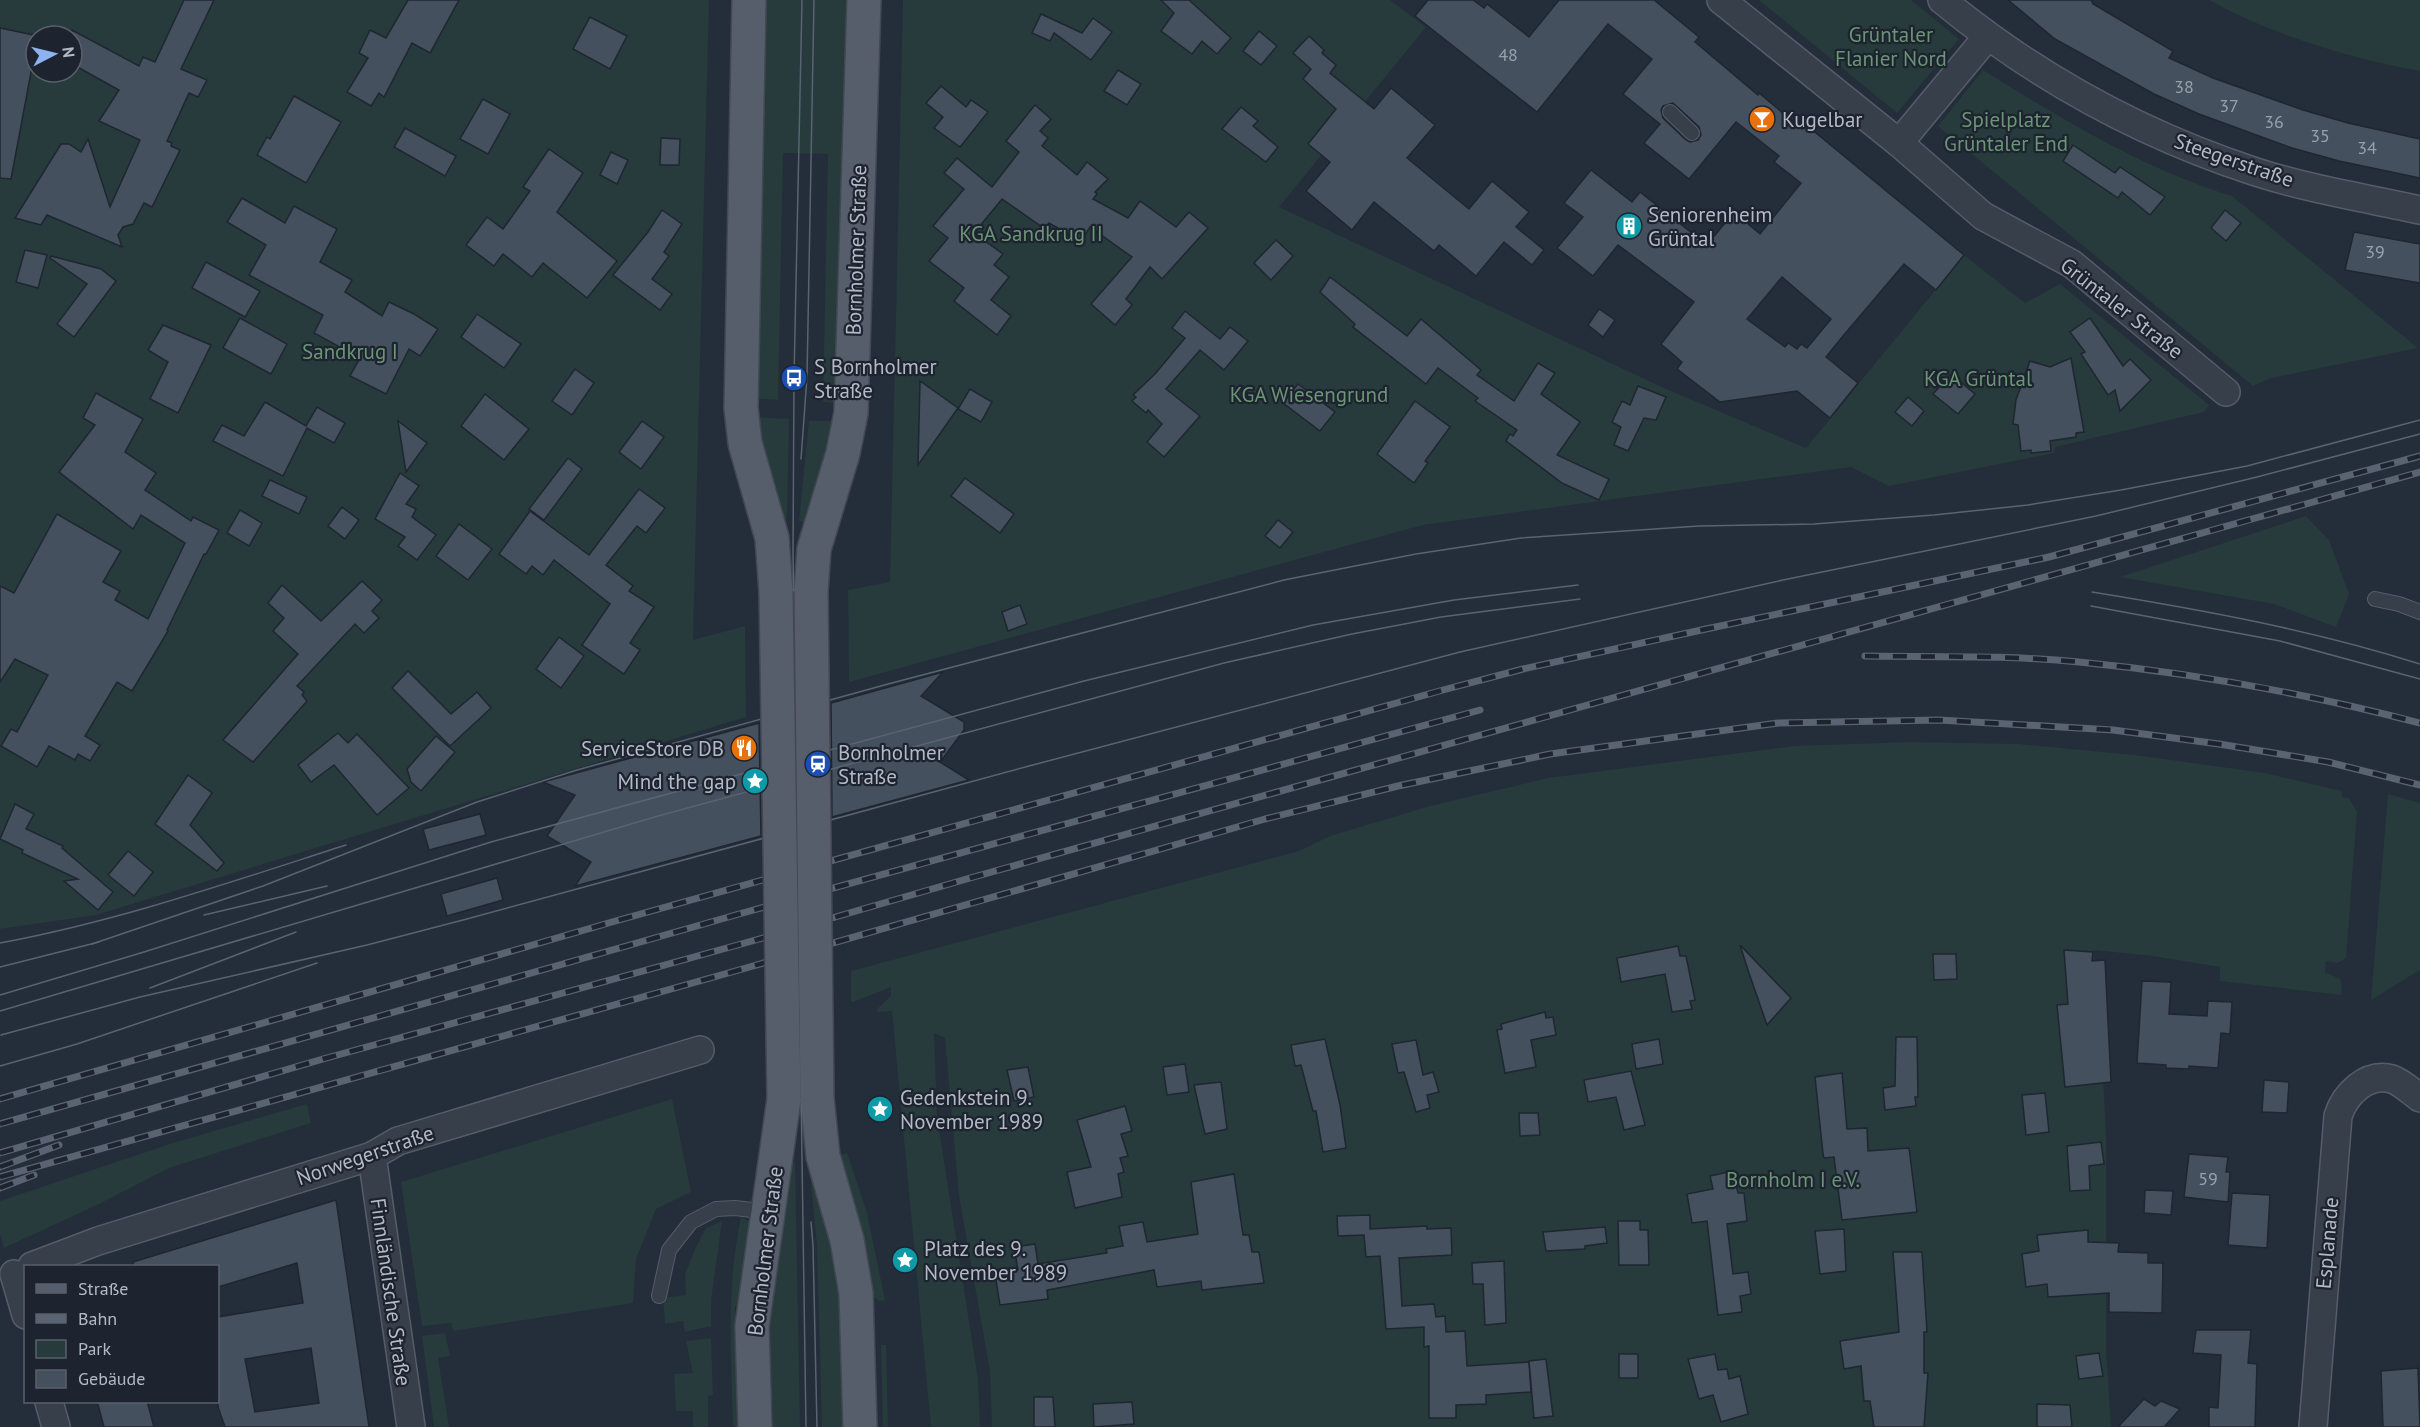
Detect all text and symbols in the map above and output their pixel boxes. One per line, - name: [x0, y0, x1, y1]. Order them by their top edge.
- park label: Grüntaler Flanier Nord: [1835, 21, 1947, 72]
- north arrow: [24, 24, 84, 84]
- house number: 48: [1498, 43, 1518, 66]
- text: N: [58, 46, 79, 59]
- house number: 38: [2174, 75, 2194, 98]
- house number: 37: [2219, 94, 2239, 117]
- bar icon: Kugelbar: [1747, 104, 1777, 134]
- place label: Kugelbar: [1782, 106, 1863, 133]
- park label: Spielplatz Grüntaler End: [1944, 106, 2068, 157]
- house number: 36: [2264, 110, 2284, 133]
- house number: 35: [2310, 124, 2330, 147]
- street label: Steegerstraße: [2171, 127, 2297, 193]
- house number: 34: [2357, 136, 2377, 159]
- street label: Bornholmer Straße: [840, 164, 872, 336]
- place label: Seniorenheim Grüntal: [1648, 201, 1772, 252]
- building icon: Seniorenheim Grüntal: [1614, 211, 1644, 241]
- park label: KGA Sandkrug II: [959, 220, 1103, 247]
- house number: 39: [2365, 240, 2385, 263]
- street label: Grüntaler Straße: [2055, 252, 2189, 364]
- park label: Sandkrug I: [302, 338, 398, 365]
- place label: S Bornholmer Straße: [814, 353, 937, 404]
- bus stop icon: S Bornholmer Straße: [779, 363, 809, 393]
- park label: KGA Grüntal: [1924, 365, 2032, 392]
- park label: KGA Wiesengrund: [1230, 381, 1388, 408]
- restaurant icon: ServiceStore DB: [729, 733, 759, 763]
- place label: ServiceStore DB: [581, 735, 724, 762]
- place label: Bornholmer Straße: [838, 739, 944, 790]
- station icon: Bornholmer Straße: [803, 749, 833, 779]
- place icon: Mind the gap: [740, 766, 770, 796]
- place label: Mind the gap: [617, 768, 736, 795]
- place label: Gedenkstein 9. November 1989: [900, 1084, 1043, 1135]
- place icon: Gedenkstein 9. November 1989: [865, 1094, 895, 1124]
- street label: Norwegerstraße: [293, 1119, 437, 1191]
- street label: Bornholmer Straße: [741, 1165, 789, 1337]
- park label: Bornholm I e.V.: [1726, 1166, 1860, 1193]
- house number: 59: [2198, 1167, 2218, 1190]
- street label: Finnländische Straße: [364, 1196, 418, 1388]
- street label: Esplanade: [2310, 1196, 2344, 1290]
- place label: Platz des 9. November 1989: [924, 1235, 1067, 1286]
- place icon: Platz des 9. November 1989: [890, 1245, 920, 1275]
- legend: [24, 1265, 219, 1403]
- text: Straße: [78, 1277, 129, 1300]
- text: Bahn: [78, 1307, 117, 1330]
- text: Park: [78, 1337, 111, 1360]
- text: Gebäude: [78, 1367, 145, 1390]

